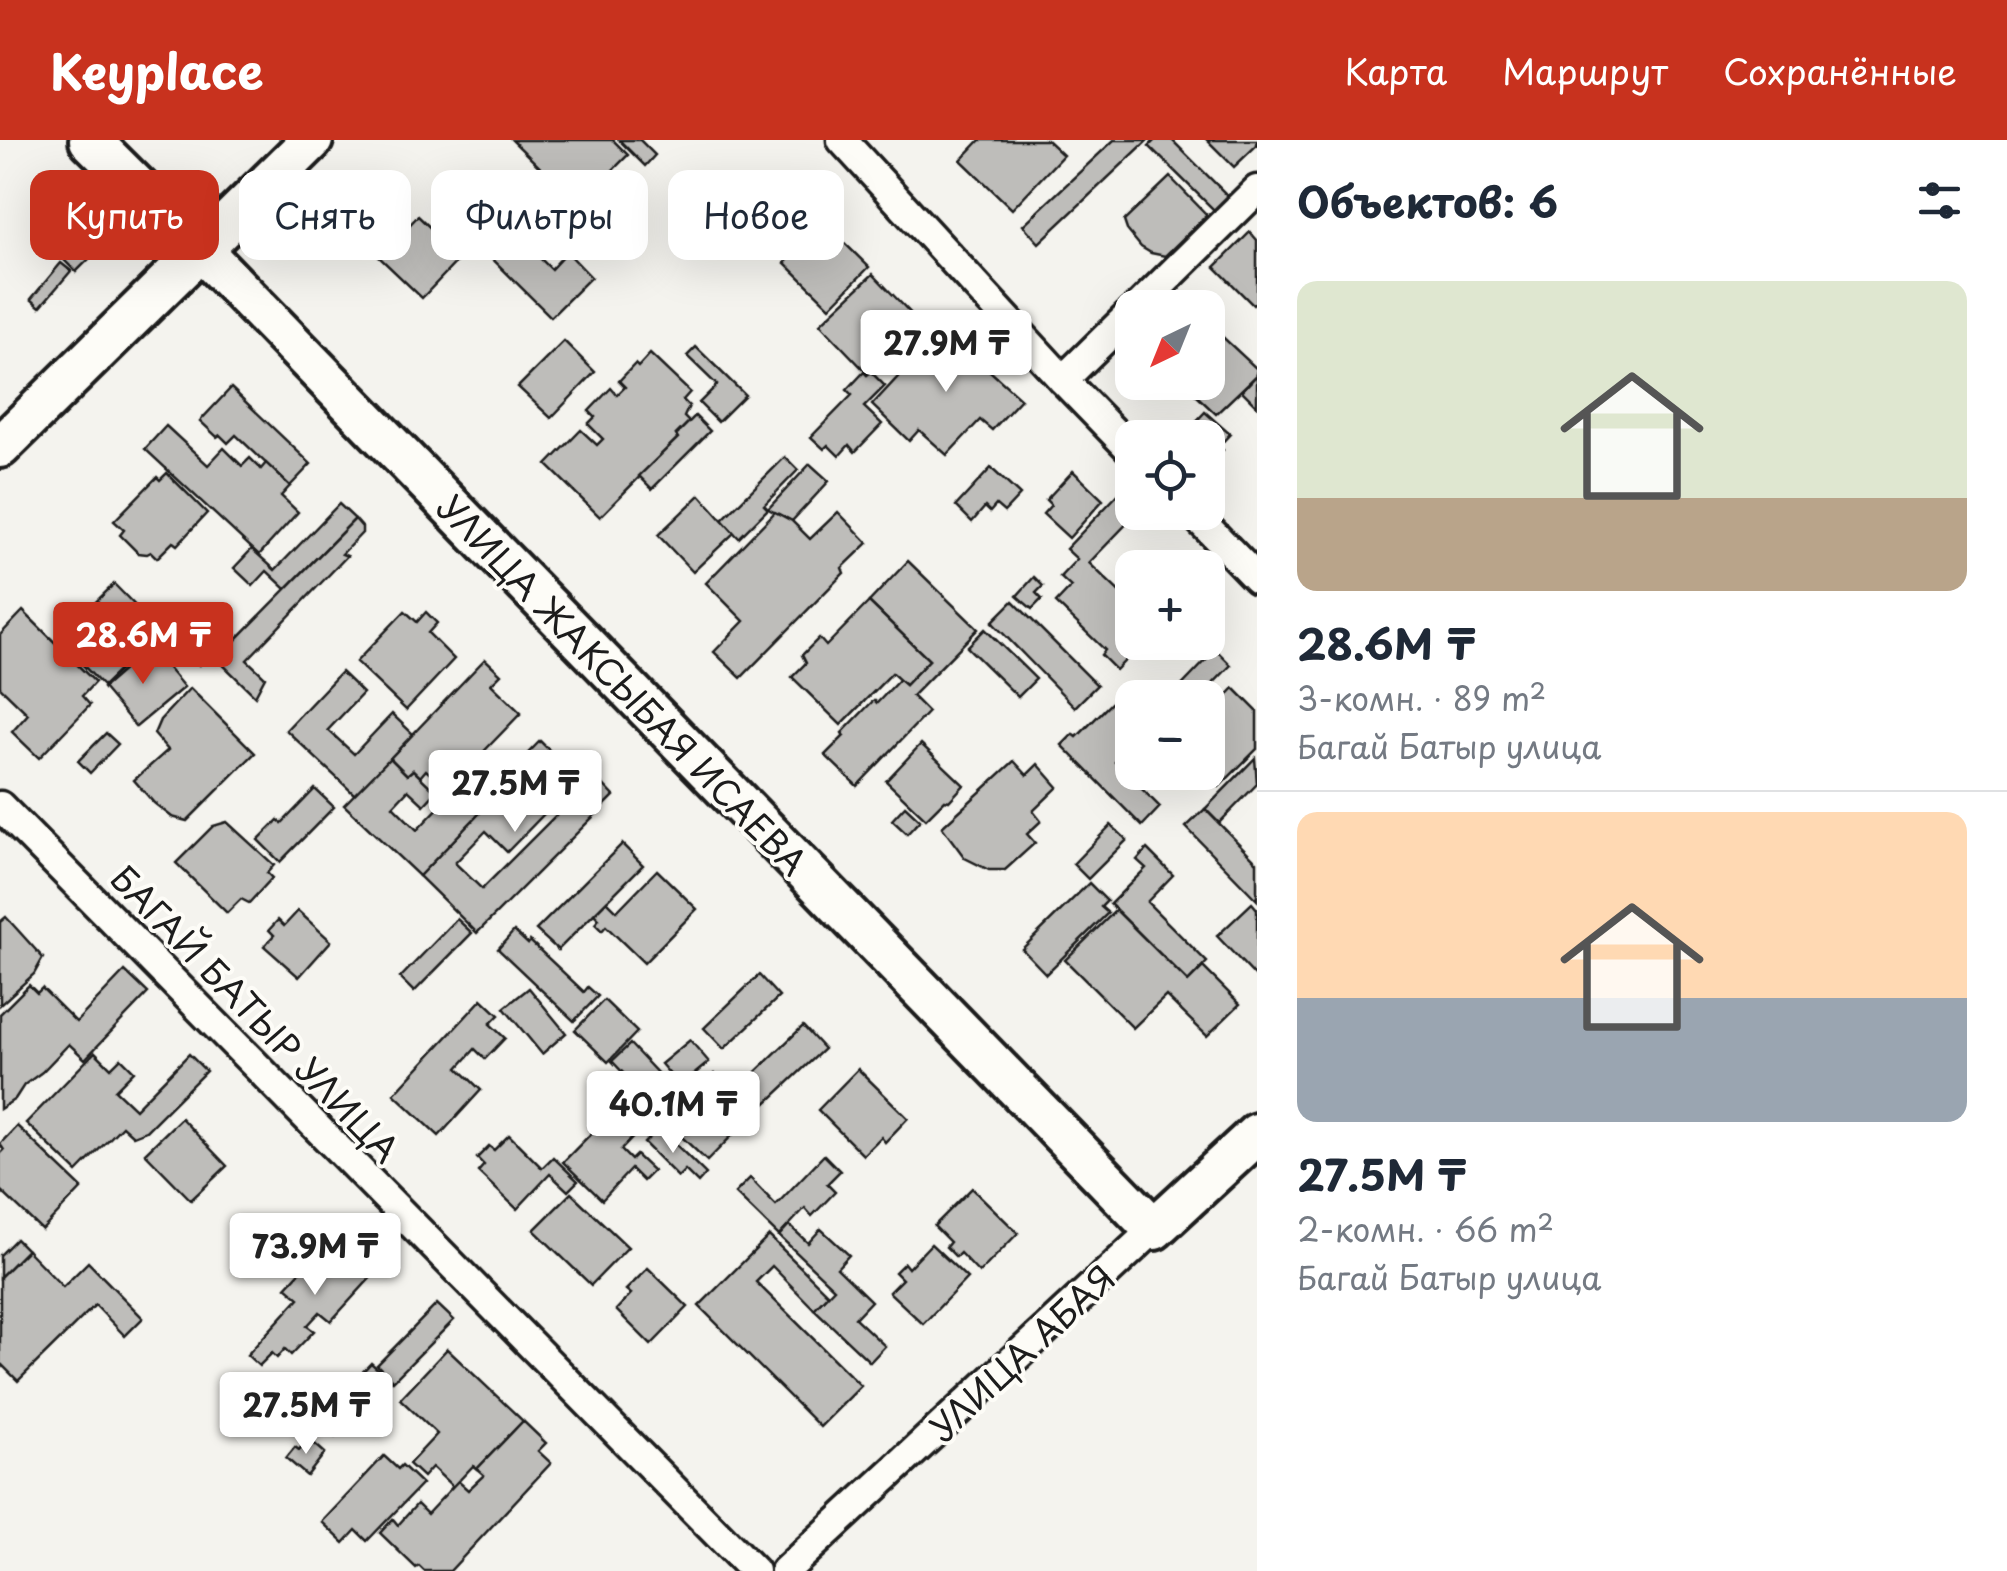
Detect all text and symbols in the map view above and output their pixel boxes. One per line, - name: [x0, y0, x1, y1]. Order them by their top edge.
- text: Keyplace: [50, 34, 264, 106]
- text: Карта: [1345, 44, 1447, 97]
- text: Маршрут: [1502, 44, 1668, 97]
- text: Сохранённые: [1723, 44, 1957, 97]
- text: Объектов: 6: [1297, 169, 1558, 232]
- chip: Купить: [30, 170, 219, 260]
- chip: Снять: [239, 170, 411, 260]
- chip: Фильтры: [431, 170, 648, 260]
- chip: Новое: [668, 170, 844, 260]
- icon: filters: [1912, 173, 1967, 228]
- north arrow: [1115, 290, 1225, 400]
- map controls: [1115, 290, 1225, 790]
- pin: 27.9M ₸: [854, 310, 1038, 395]
- text: 27.9M ₸: [883, 318, 1009, 366]
- icon: home: [1542, 346, 1722, 526]
- button: locate: [1115, 420, 1225, 530]
- street label: УЛИЦА ЖАКСЫБАЯ ИСАЕВА: [426, 481, 820, 887]
- button: +: [1115, 550, 1225, 660]
- pin: 28.6M ₸: [51, 602, 235, 687]
- text: 28.6M ₸: [75, 610, 211, 658]
- text: 28.6M ₸: [1297, 611, 1475, 674]
- text: 3-комн. · 89 m²: [1297, 674, 1546, 722]
- button: −: [1115, 680, 1225, 790]
- text: Багай Батыр улица: [1297, 722, 1601, 770]
- pin: 27.5M ₸: [423, 750, 607, 835]
- text: 27.5M ₸: [451, 758, 579, 806]
- street label: БАГАЙ БАТЫР УЛИЦА: [99, 852, 413, 1174]
- icon: home: [1542, 877, 1722, 1057]
- pin: 40.1M ₸: [581, 1071, 765, 1156]
- text: 40.1M ₸: [609, 1079, 737, 1127]
- text: 27.5M ₸: [1297, 1142, 1466, 1205]
- text: 2-комн. · 66 m²: [1297, 1205, 1554, 1253]
- pin: 73.9M ₸: [223, 1213, 407, 1298]
- text: 73.9M ₸: [252, 1221, 378, 1269]
- street label: УЛИЦА АБАЯ: [916, 1252, 1126, 1452]
- text: Багай Батыр улица: [1297, 1253, 1601, 1301]
- pin: 27.5M ₸: [214, 1372, 398, 1457]
- text: 27.5M ₸: [242, 1380, 370, 1428]

